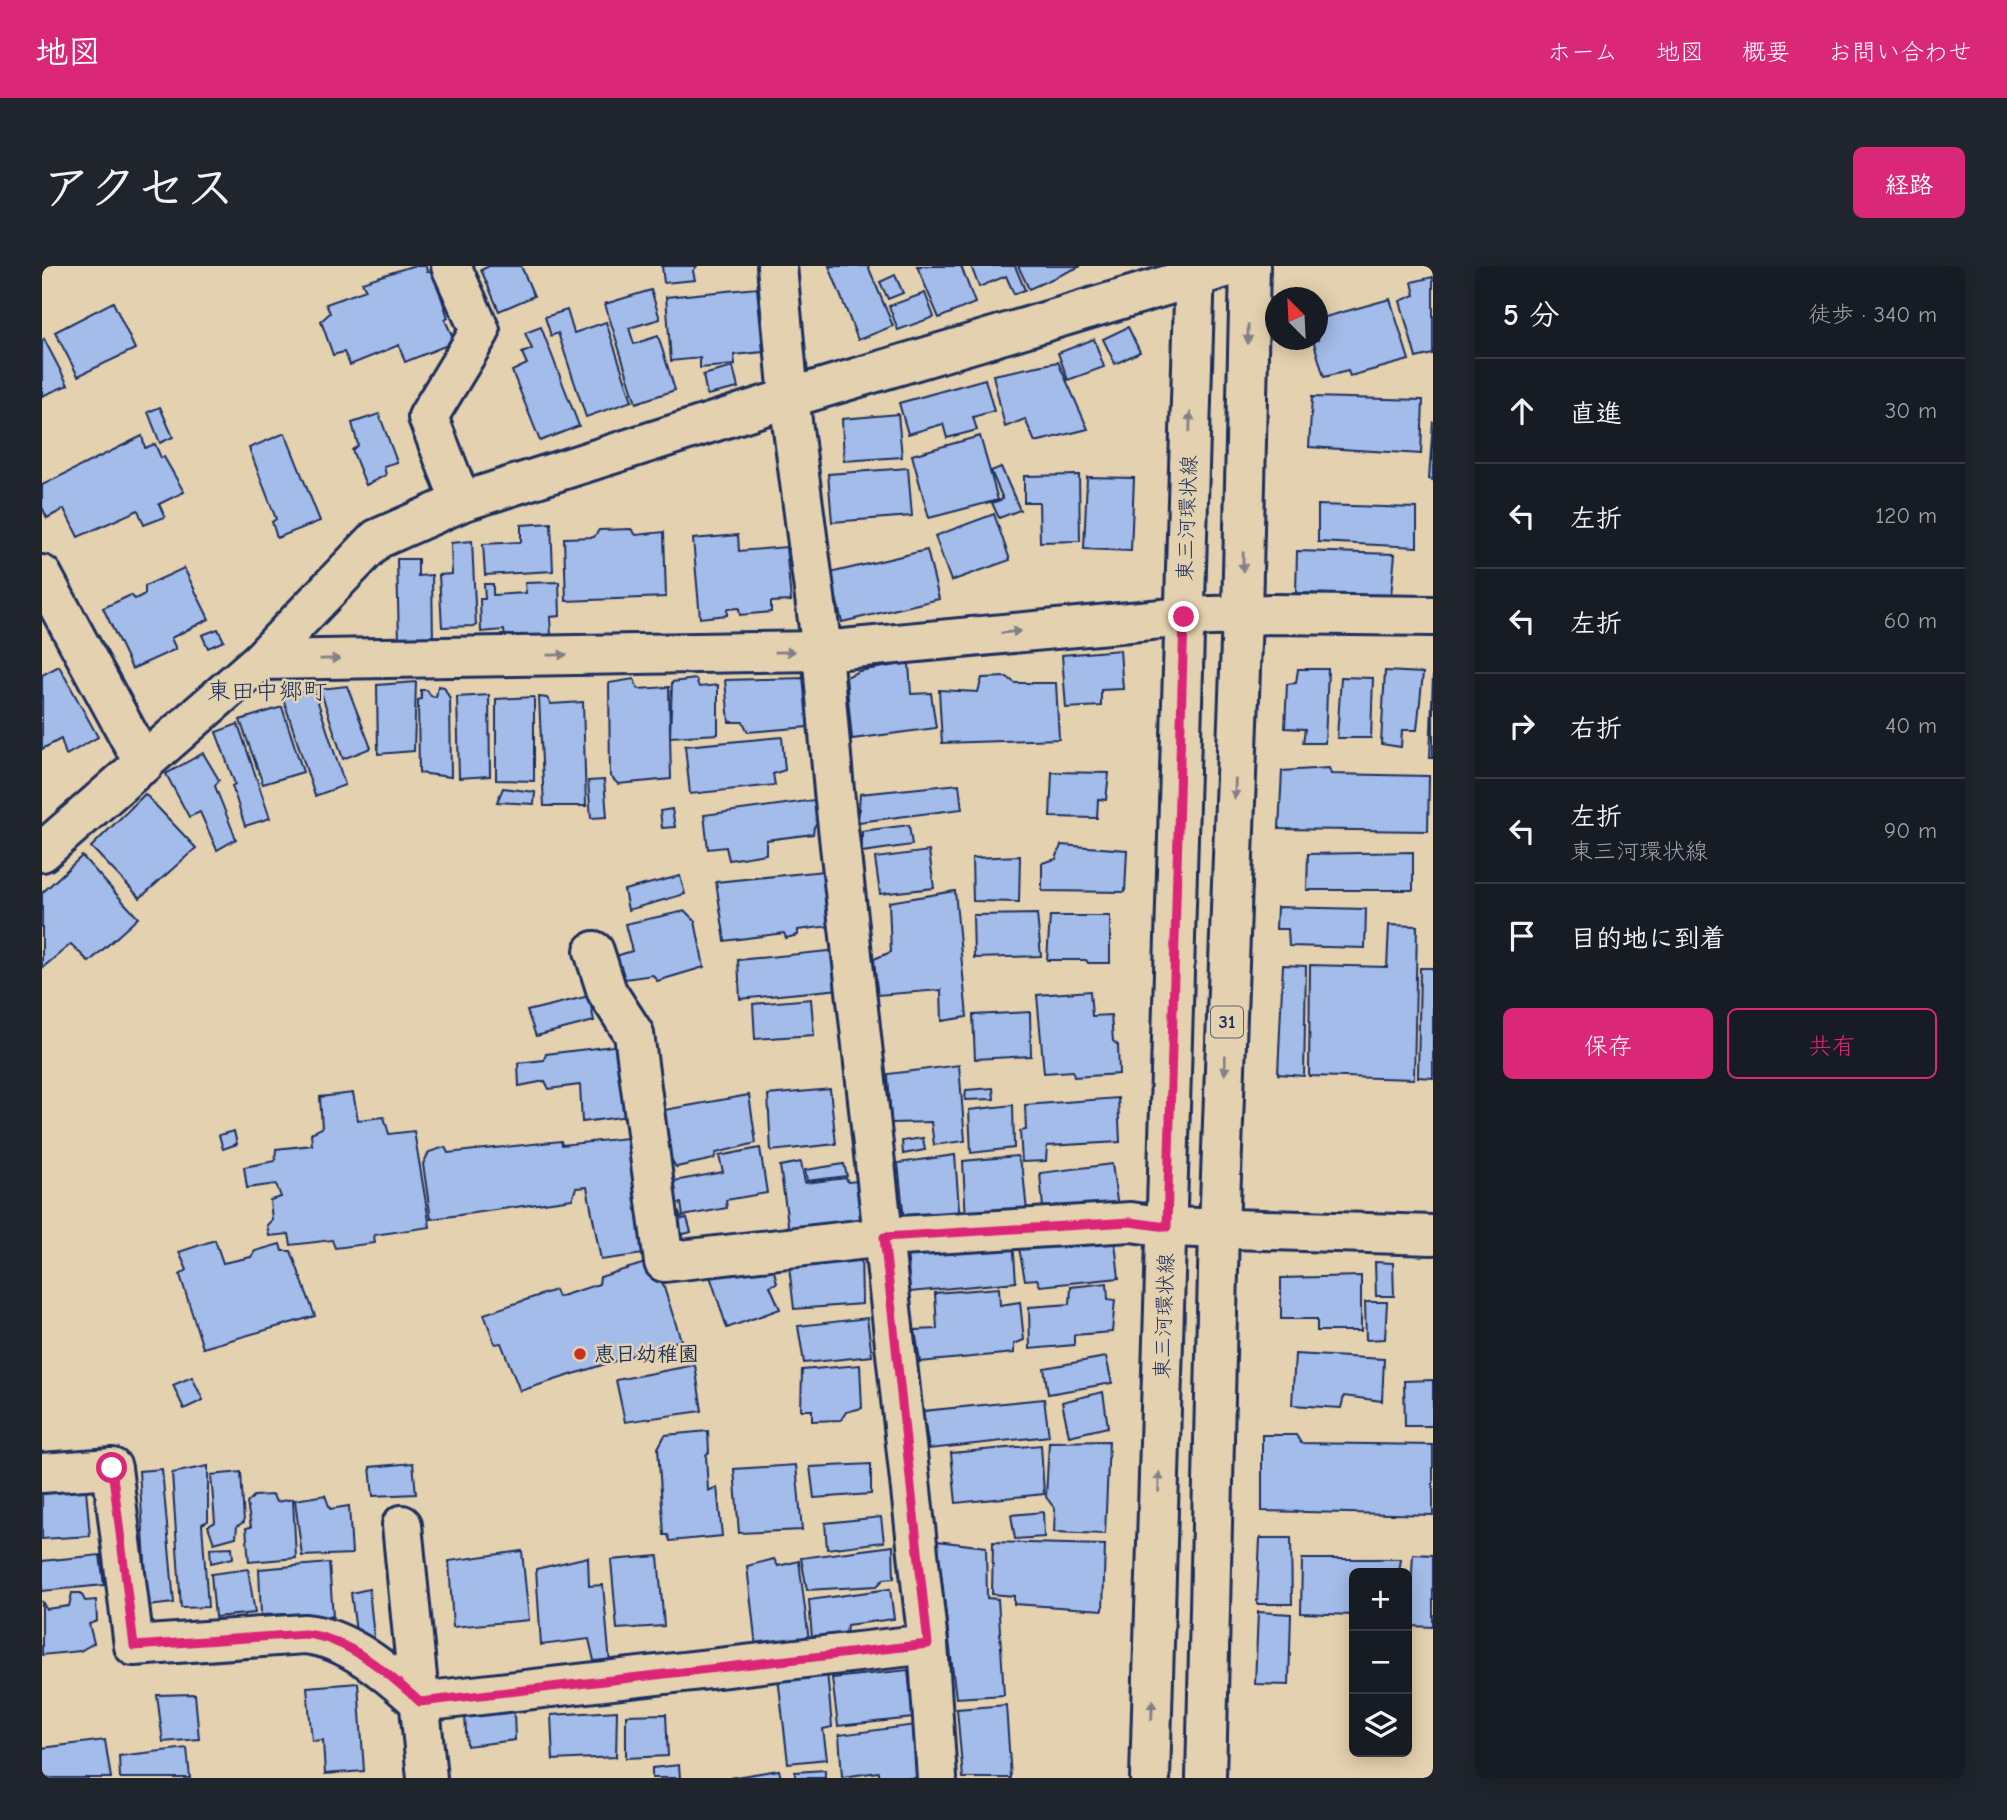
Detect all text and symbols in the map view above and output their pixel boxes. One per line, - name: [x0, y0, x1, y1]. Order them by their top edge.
- text: 地図: [35, 33, 101, 71]
- text: ホーム: [1547, 38, 1618, 66]
- text: 地図: [1656, 38, 1704, 66]
- text: 概要: [1742, 38, 1790, 66]
- text: お問い合わせ: [1828, 38, 1972, 66]
- button: 経路: [1853, 147, 1965, 218]
- text: アクセス: [42, 160, 235, 216]
- north arrow: [1265, 287, 1328, 350]
- text: 5 分: [1503, 298, 1560, 333]
- text: 徒歩 · 340 m: [1808, 301, 1937, 328]
- one-way arrow: [1243, 323, 1254, 345]
- icon: ahead: [1503, 392, 1541, 430]
- text: 30 m: [1885, 397, 1937, 424]
- text: 直進: [1570, 399, 1622, 429]
- one-way arrow: [1185, 411, 1196, 433]
- street label: 東三河環状線: [1173, 455, 1201, 581]
- icon: left: [1503, 497, 1541, 535]
- text: 120 m: [1875, 502, 1937, 529]
- text: 左折: [1570, 504, 1622, 534]
- one-way arrow: [1237, 551, 1249, 573]
- route end: [1168, 601, 1199, 632]
- icon: left: [1503, 602, 1541, 640]
- text: 60 m: [1884, 607, 1937, 634]
- text: 左折: [1570, 609, 1622, 639]
- one-way arrow: [1000, 627, 1022, 638]
- one-way arrow: [774, 646, 796, 658]
- one-way arrow: [546, 650, 568, 661]
- one-way arrow: [319, 653, 341, 665]
- district label: 東田中郷町: [207, 677, 327, 705]
- icon: right: [1503, 707, 1541, 745]
- text: 40 m: [1885, 712, 1937, 739]
- text: 右折: [1570, 714, 1622, 744]
- one-way arrow: [1230, 778, 1241, 800]
- text: 左折: [1570, 802, 1622, 832]
- icon: left: [1503, 812, 1541, 850]
- text: 90 m: [1884, 817, 1937, 844]
- text: 東三河環状線: [1570, 838, 1708, 865]
- icon: arrive: [1503, 917, 1541, 955]
- text: 目的地に到着: [1570, 924, 1726, 954]
- road number: 31: [1211, 1006, 1243, 1038]
- button: 保存: [1503, 1008, 1713, 1079]
- button: 共有: [1727, 1008, 1937, 1079]
- one-way arrow: [1220, 1055, 1231, 1077]
- street label: 東三河環状線: [1150, 1253, 1178, 1379]
- place label: 恵日幼稚園: [594, 1342, 699, 1366]
- marker: 恵日幼稚園: [572, 1346, 588, 1362]
- route start: [96, 1452, 127, 1483]
- one-way arrow: [1154, 1471, 1165, 1493]
- map controls: [1349, 1568, 1412, 1757]
- button: +: [1349, 1568, 1412, 1631]
- button: −: [1349, 1631, 1412, 1694]
- button: layers: [1349, 1694, 1412, 1757]
- one-way arrow: [1146, 1699, 1158, 1721]

